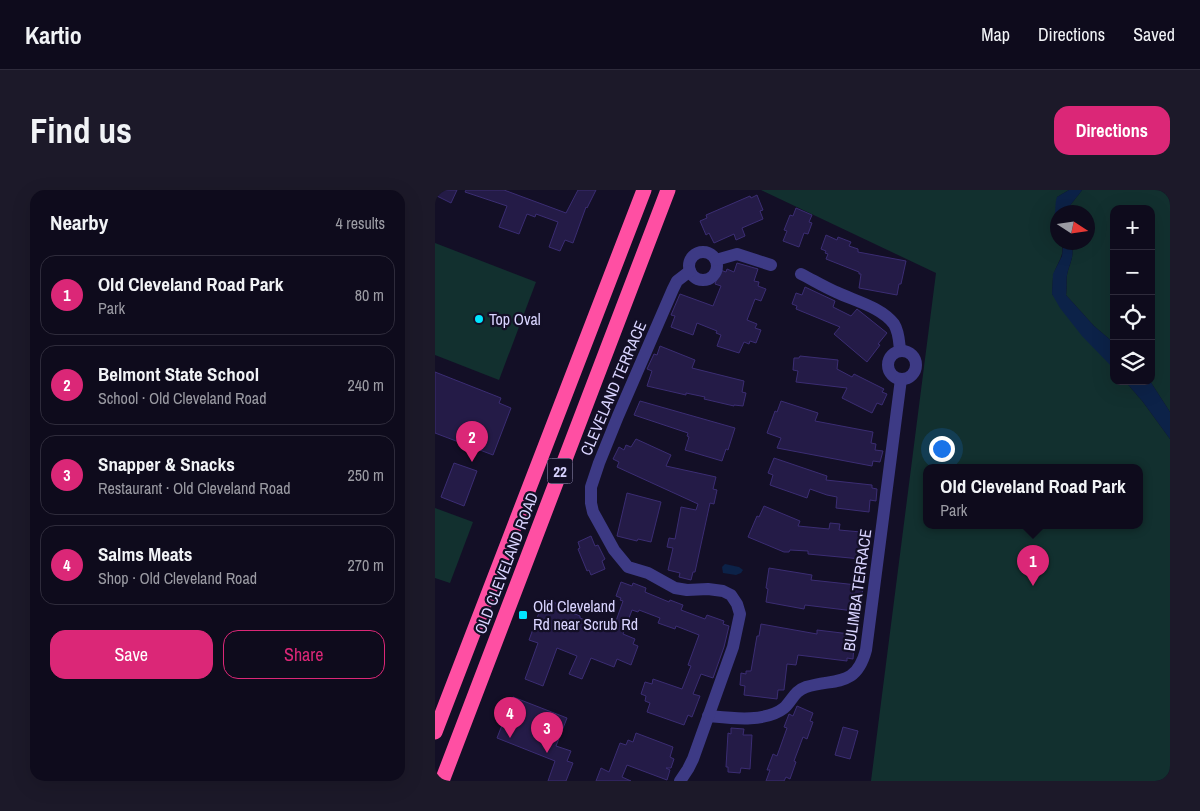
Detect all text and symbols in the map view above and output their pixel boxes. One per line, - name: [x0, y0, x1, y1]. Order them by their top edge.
- text: Kartio: [25, 19, 82, 51]
- text: Map: [981, 22, 1010, 47]
- text: Directions: [1038, 22, 1105, 47]
- text: Saved: [1133, 22, 1175, 47]
- button: Directions: [1054, 106, 1170, 155]
- text: Find us: [30, 107, 132, 154]
- north arrow: [1050, 205, 1095, 250]
- map controls: [1110, 205, 1155, 385]
- button: +: [1110, 205, 1155, 250]
- text: Nearby: [50, 208, 108, 237]
- text: 4 results: [335, 212, 385, 234]
- button: −: [1110, 250, 1155, 295]
- text: Old Cleveland Road Park: [98, 271, 283, 297]
- text: 1: [63, 284, 71, 306]
- text: 80 m: [355, 284, 384, 306]
- button: locate: [1110, 295, 1155, 340]
- text: Park: [98, 297, 125, 319]
- place label: Top Oval: [489, 308, 541, 330]
- marker: Top Oval: [473, 313, 485, 325]
- street label: CLEVELAND TERRACE: [575, 317, 651, 459]
- button: layers: [1110, 340, 1155, 385]
- text: Belmont State School: [98, 361, 259, 387]
- text: 2: [63, 374, 71, 396]
- text: 240 m: [348, 374, 384, 396]
- text: School · Old Cleveland Road: [98, 387, 266, 409]
- pin: 2: [456, 421, 488, 462]
- your location: [929, 436, 955, 462]
- text: Snapper & Snacks: [98, 451, 235, 477]
- road number: 22: [547, 458, 573, 484]
- text: 3: [63, 464, 71, 486]
- text: 250 m: [348, 464, 384, 486]
- popup: [923, 464, 1143, 529]
- text: Old Cleveland Road Park: [940, 473, 1126, 499]
- text: Restaurant · Old Cleveland Road: [98, 477, 291, 499]
- street label: OLD CLEVELAND ROAD: [469, 489, 543, 637]
- text: Park: [940, 499, 967, 521]
- street label: BULIMBA TERRACE: [838, 528, 876, 652]
- text: Salms Meats: [98, 541, 192, 567]
- pin: 1: [1017, 545, 1049, 586]
- text: 4: [63, 554, 71, 576]
- text: 270 m: [348, 554, 384, 576]
- text: Shop · Old Cleveland Road: [98, 567, 257, 589]
- place label: Old Cleveland Rd near Scrub Rd: [533, 595, 638, 635]
- marker: Old Cleveland Rd near Scrub Rd: [517, 609, 529, 621]
- button: Save: [50, 630, 213, 679]
- button: Share: [223, 630, 385, 679]
- pin: 4: [494, 697, 526, 738]
- pin: 3: [531, 712, 563, 753]

